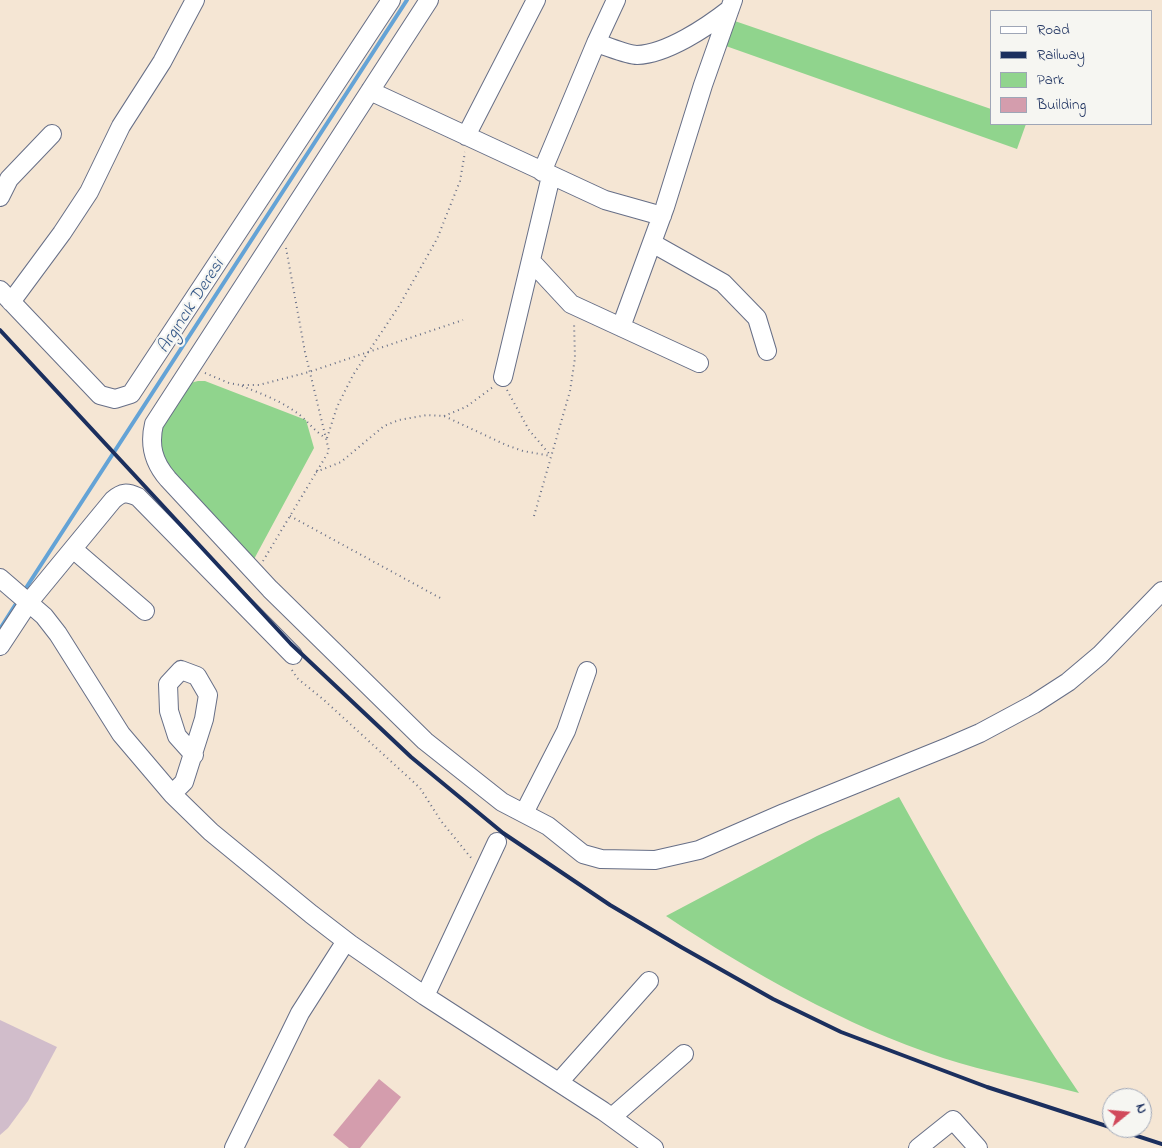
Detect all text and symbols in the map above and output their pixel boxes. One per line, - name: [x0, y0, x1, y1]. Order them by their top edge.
- legend: [990, 10, 1152, 125]
- text: Road: [1037, 19, 1070, 41]
- text: Railway: [1037, 44, 1085, 66]
- text: Park: [1037, 69, 1064, 91]
- text: Building: [1037, 94, 1086, 116]
- water label: Argıncık Deresi: [154, 256, 230, 358]
- north arrow: [1102, 1088, 1152, 1138]
- text: N: [1129, 1101, 1152, 1116]

